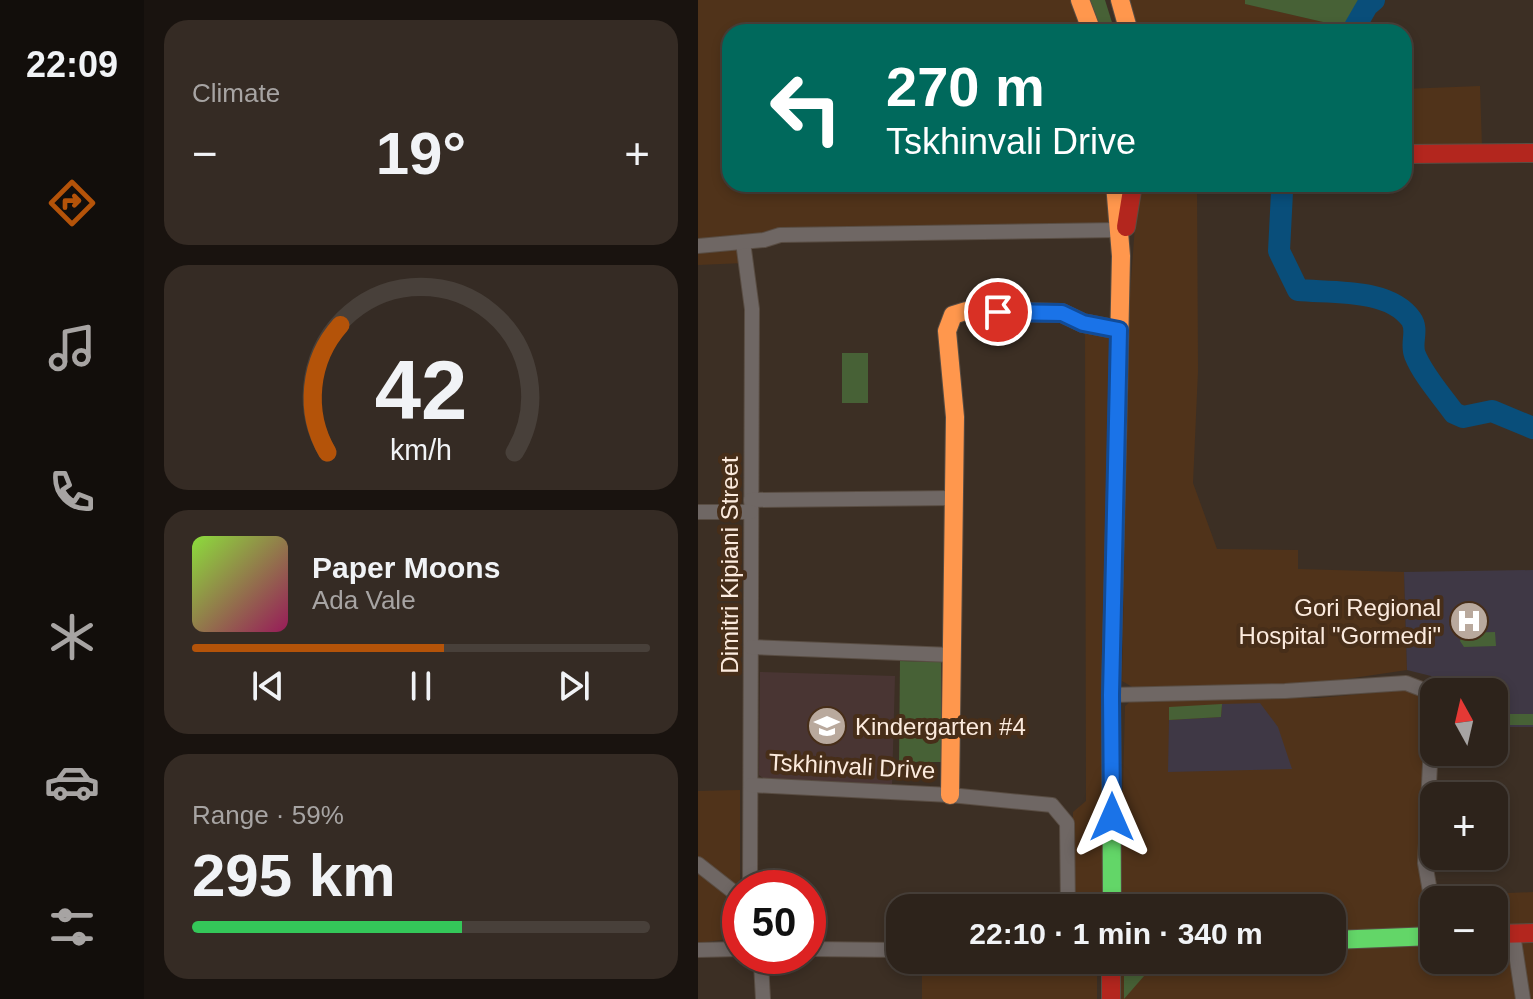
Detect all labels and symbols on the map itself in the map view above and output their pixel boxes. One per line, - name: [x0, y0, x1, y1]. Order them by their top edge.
- pin: [964, 278, 1032, 346]
- street label: Dimitri Kipiani Street: [716, 456, 743, 674]
- place label: Gori Regional Hospital "Gormedi": [1239, 594, 1441, 649]
- hospital icon: Gori Regional Hospital "Gormedi": [1448, 600, 1490, 642]
- north arrow: [1420, 678, 1508, 766]
- school or university icon: Kindergarten #4: [806, 705, 848, 747]
- place label: Kindergarten #4: [855, 713, 1026, 740]
- street label: Tskhinvali Drive: [768, 748, 936, 784]
- position arrow: [1070, 775, 1154, 859]
- speed limit sign: 50: [722, 870, 826, 974]

